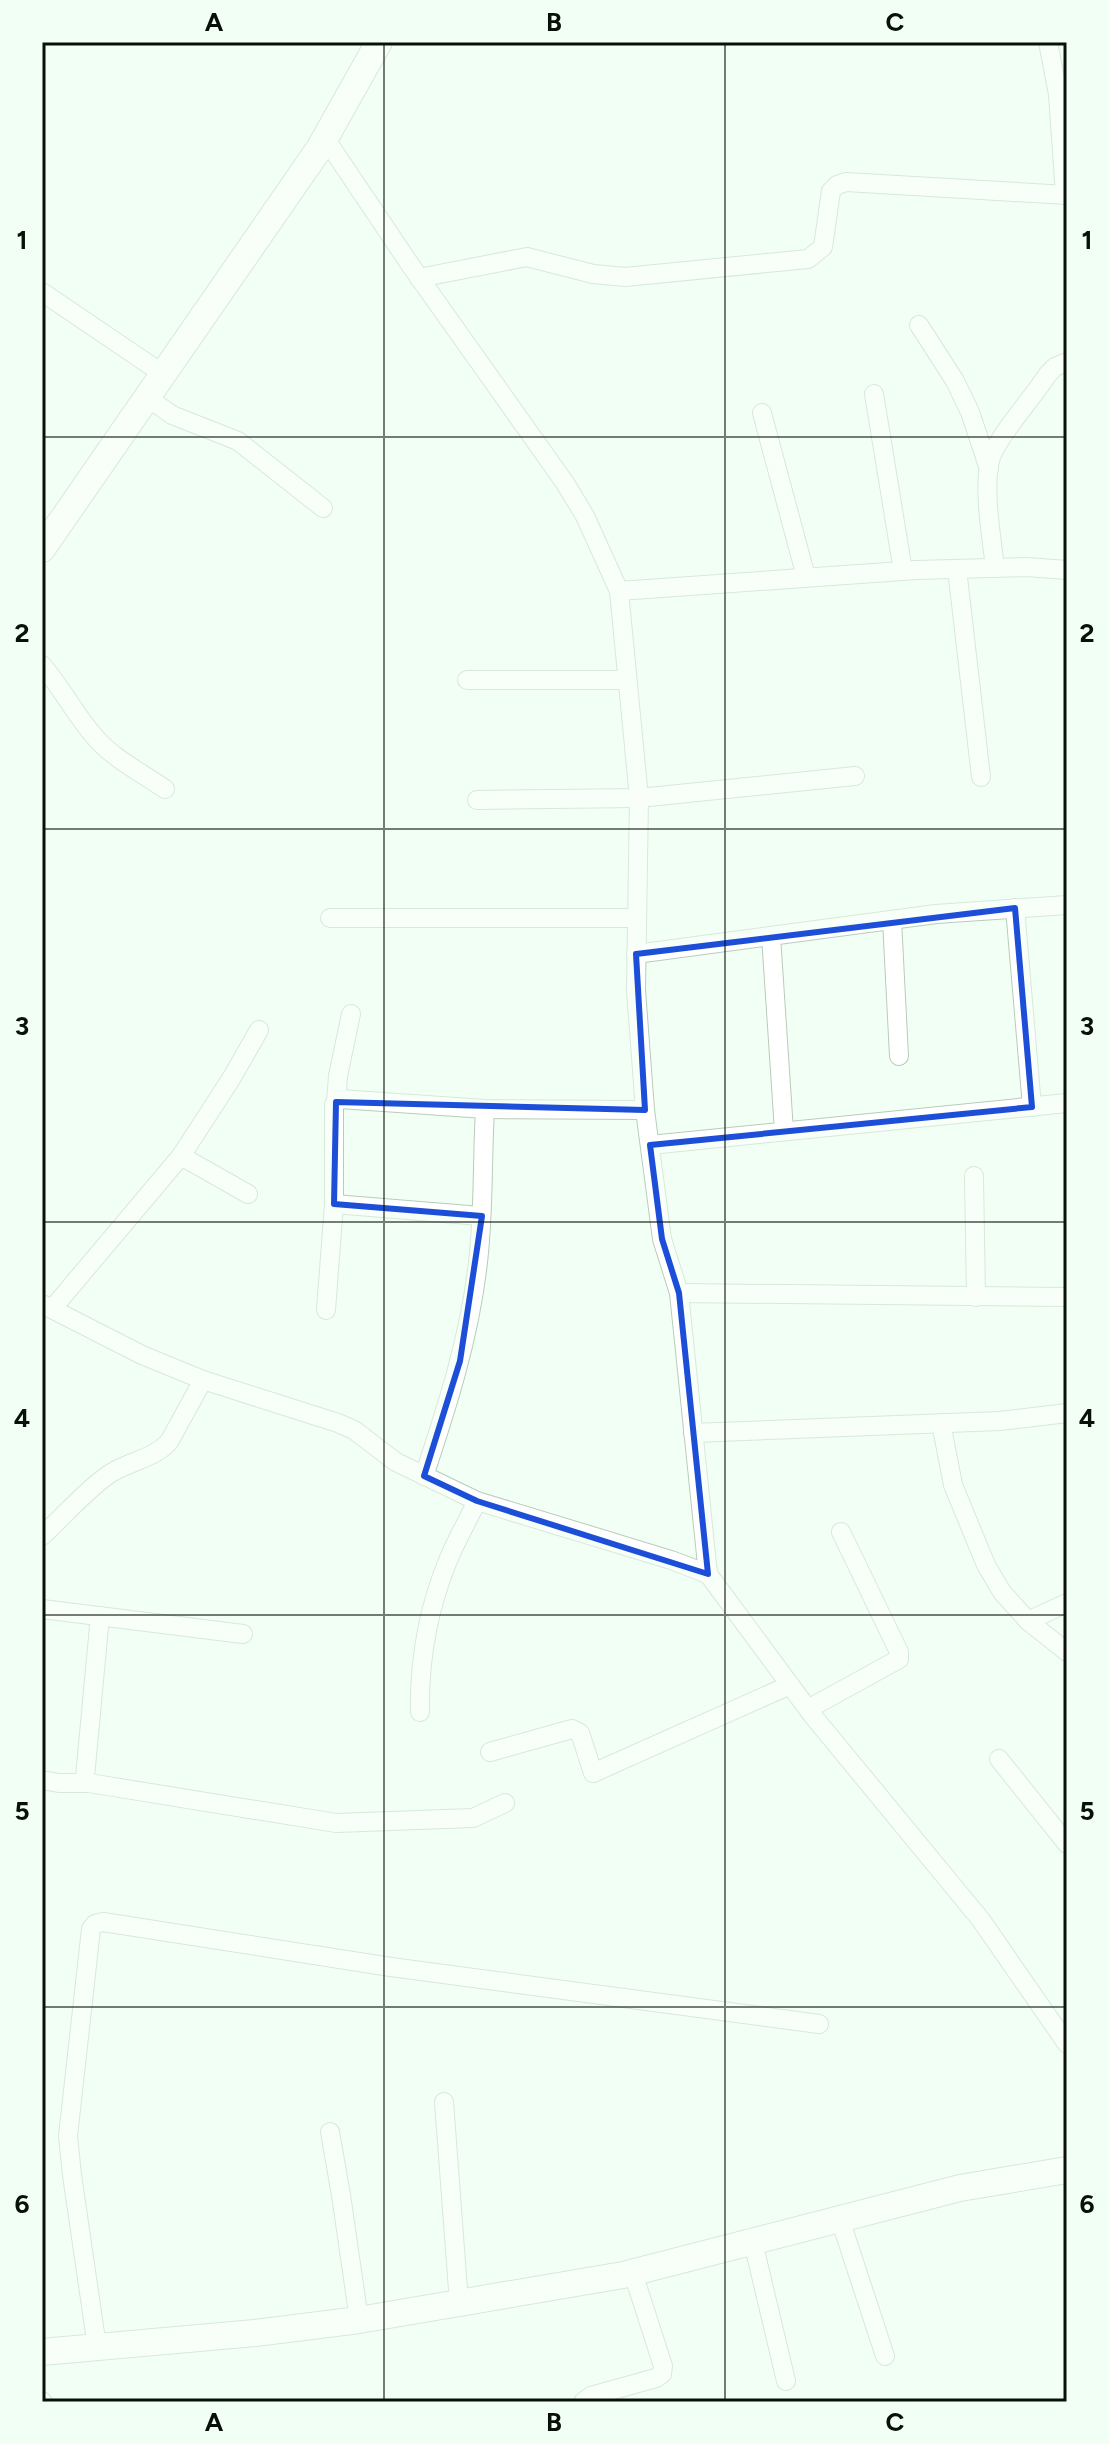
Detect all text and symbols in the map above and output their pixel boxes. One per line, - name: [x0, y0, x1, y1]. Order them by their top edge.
- text: A: [205, 6, 224, 38]
- text: B: [546, 6, 562, 38]
- text: C: [886, 6, 905, 38]
- text: 1: [17, 224, 27, 256]
- text: 1: [1082, 224, 1092, 256]
- text: 2: [14, 617, 30, 649]
- text: 2: [1079, 617, 1095, 649]
- text: 3: [15, 1010, 29, 1042]
- text: 3: [1080, 1010, 1094, 1042]
- text: 4: [14, 1402, 30, 1434]
- text: 4: [1079, 1402, 1095, 1434]
- text: 5: [14, 1795, 30, 1827]
- text: 5: [1079, 1795, 1095, 1827]
- text: 6: [14, 2188, 30, 2220]
- text: 6: [1079, 2188, 1095, 2220]
- text: A: [205, 2406, 224, 2438]
- text: B: [546, 2406, 562, 2438]
- text: C: [886, 2406, 905, 2438]

